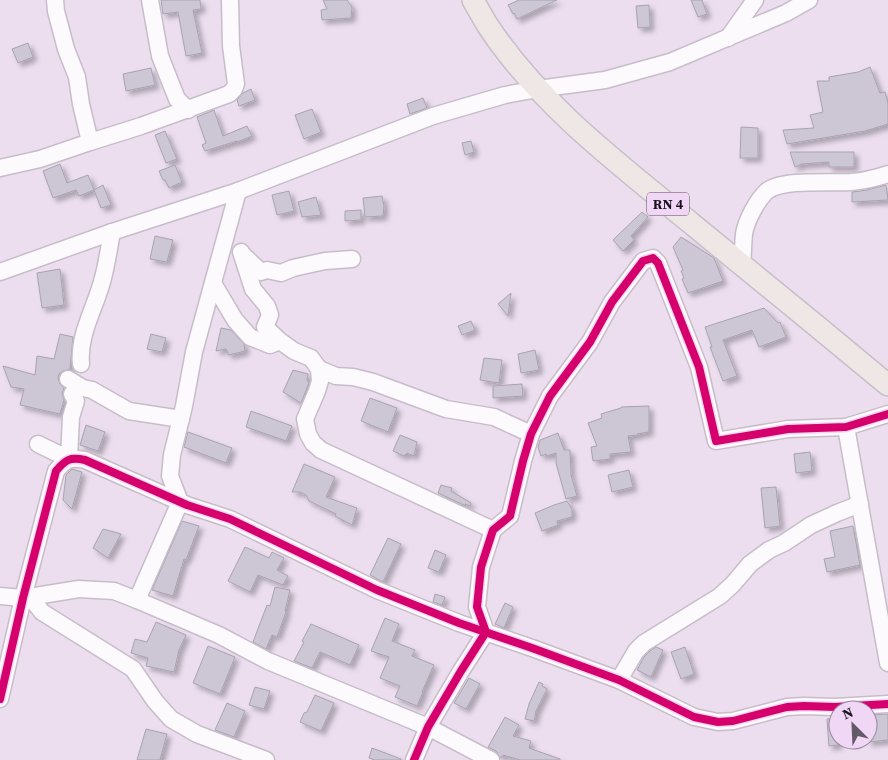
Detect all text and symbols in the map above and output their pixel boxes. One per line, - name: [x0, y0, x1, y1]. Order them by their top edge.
- road number: RN 4: [647, 192, 689, 215]
- north arrow: [828, 700, 878, 750]
- text: N: [839, 702, 856, 724]

